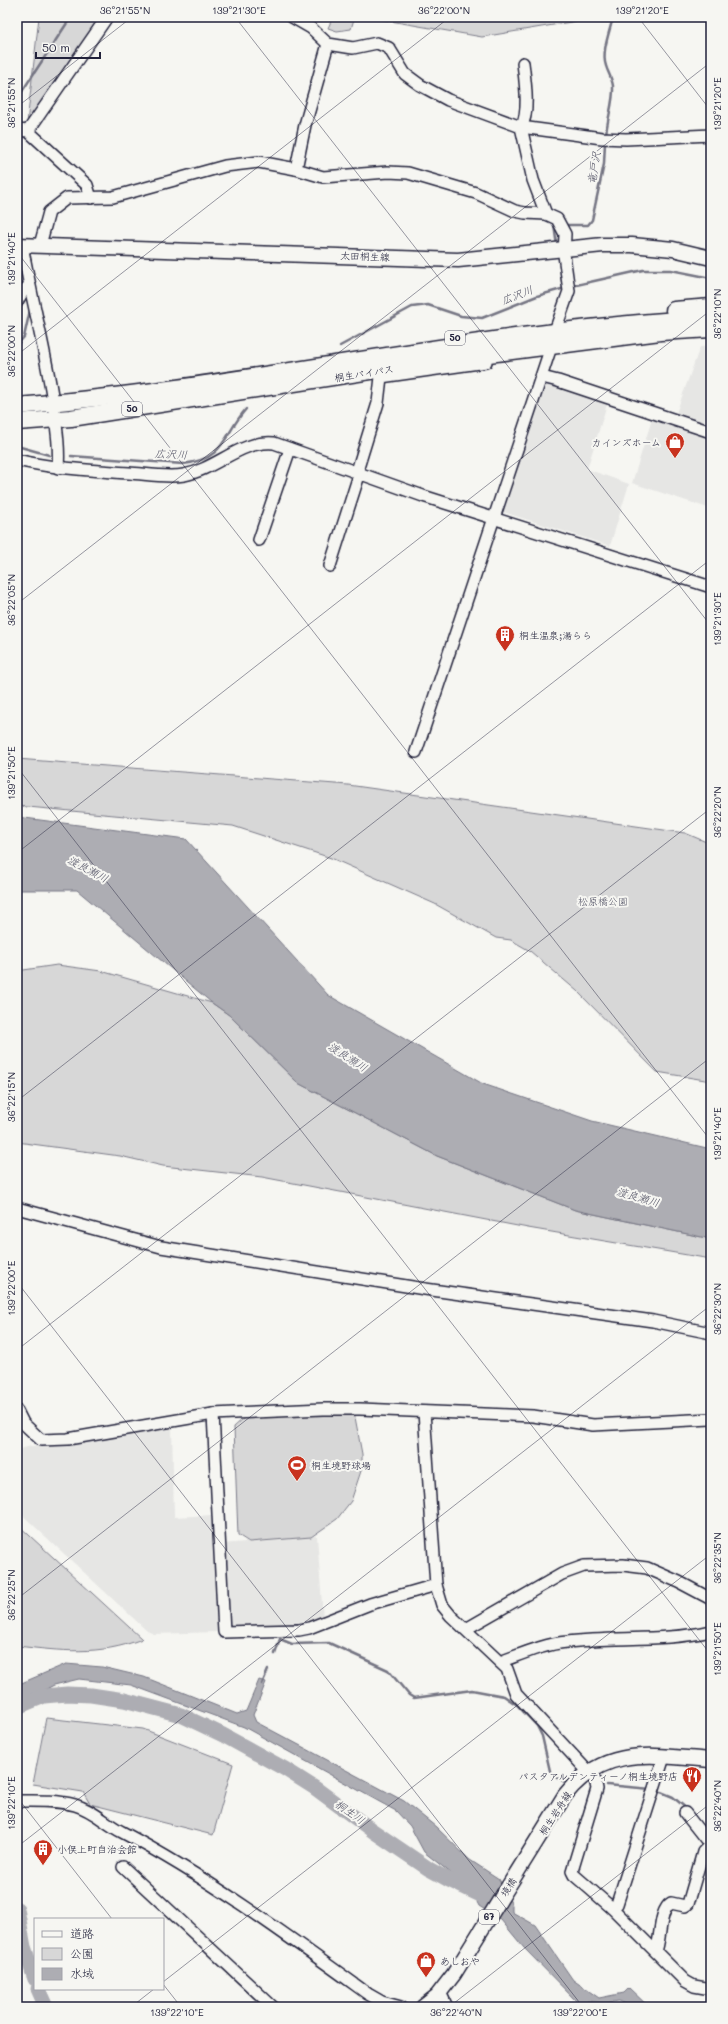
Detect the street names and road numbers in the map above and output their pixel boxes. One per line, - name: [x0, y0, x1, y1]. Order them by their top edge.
- street label: 太田桐生線: [340, 248, 390, 264]
- road number: 50: [445, 331, 465, 345]
- street label: 桐生バイパス: [333, 361, 395, 385]
- road number: 50: [122, 402, 142, 416]
- street label: 桐生岩舟線: [536, 1788, 574, 1838]
- street label: 境橋: [497, 1875, 519, 1899]
- road number: 67: [479, 1910, 499, 1924]

